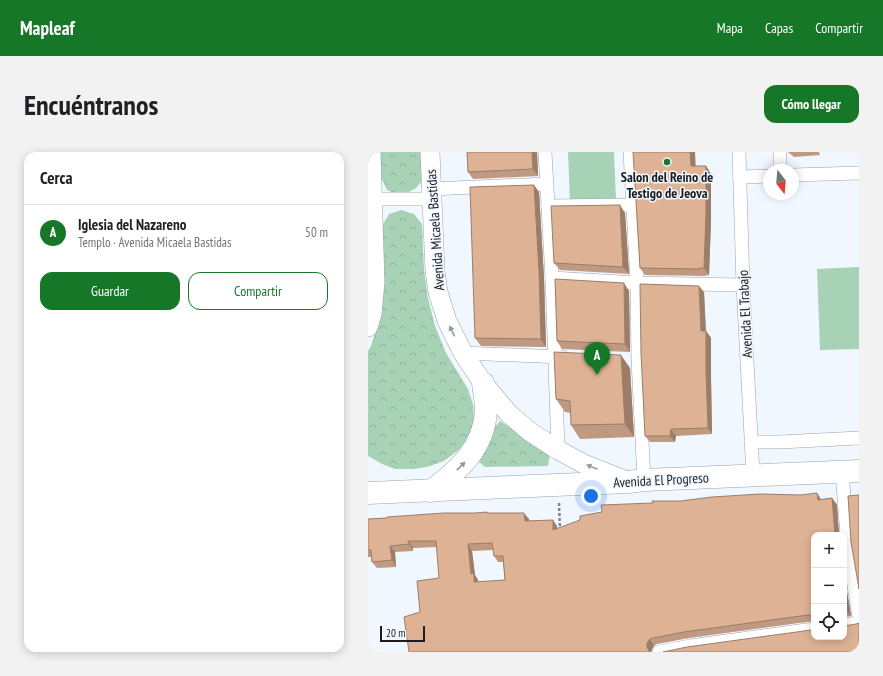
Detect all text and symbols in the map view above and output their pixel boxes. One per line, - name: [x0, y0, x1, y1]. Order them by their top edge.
- text: Mapleaf: [20, 16, 75, 40]
- text: Mapa: [717, 19, 743, 37]
- text: Capas: [765, 19, 793, 37]
- text: Compartir: [815, 19, 863, 37]
- button: Cómo llegar: [764, 85, 859, 123]
- text: Encuéntranos: [24, 86, 158, 123]
- marker: Salon del Reino de Testigo de Jeova: [662, 157, 672, 167]
- north arrow: [763, 164, 799, 200]
- text: Cerca: [40, 167, 73, 189]
- street label: Avenida Micaela Bastidas: [422, 168, 448, 291]
- place label: Salon del Reino de Testigo de Jeova: [621, 168, 713, 202]
- text: Iglesia del Nazareno: [78, 215, 186, 234]
- text: A: [50, 224, 56, 241]
- text: 50 m: [305, 224, 328, 241]
- text: Templo · Avenida Micaela Bastidas: [78, 234, 231, 251]
- street label: Avenida El Trabajo: [734, 269, 756, 359]
- button: Guardar: [40, 272, 180, 310]
- button: Compartir: [188, 272, 328, 310]
- one-way arrow: [449, 326, 455, 337]
- pin: A: [584, 342, 610, 375]
- one-way arrow: [456, 461, 466, 471]
- one-way arrow: [586, 464, 598, 470]
- street label: Avenida El Progreso: [613, 469, 709, 491]
- your location: [581, 486, 601, 506]
- map controls: [811, 532, 847, 640]
- button: +: [811, 532, 847, 568]
- button: −: [811, 568, 847, 604]
- button: locate: [811, 604, 847, 640]
- scale bar: [380, 624, 425, 643]
- text: 20 m: [386, 626, 405, 640]

